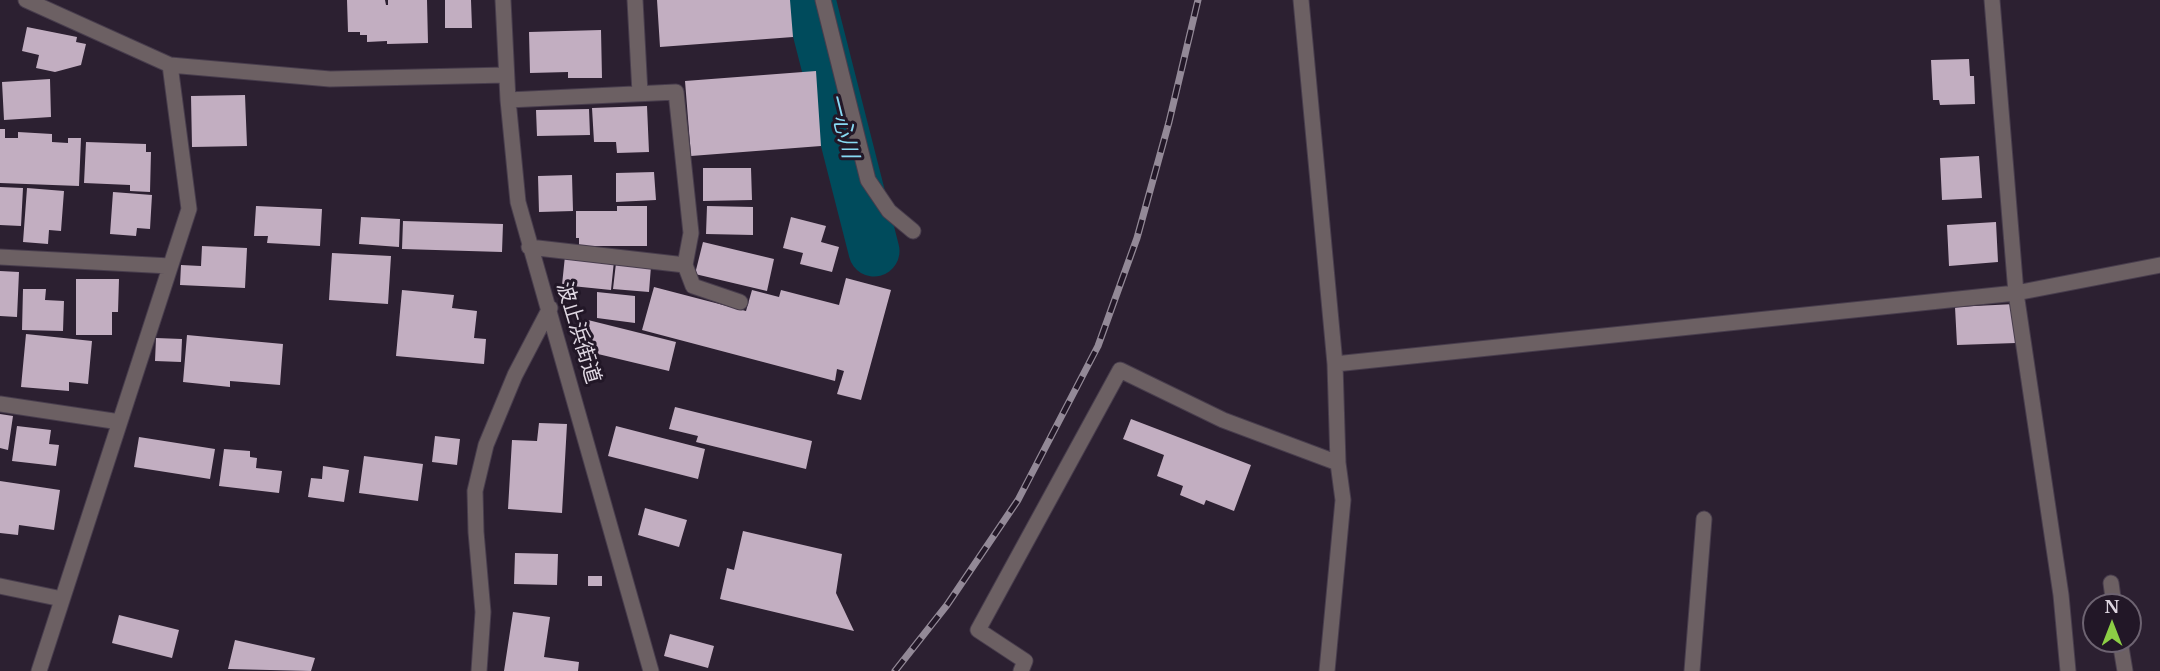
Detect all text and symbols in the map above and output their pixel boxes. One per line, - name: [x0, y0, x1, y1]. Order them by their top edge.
- water label: 一心川: [821, 91, 863, 161]
- street label: 波止浜街道: [551, 279, 605, 387]
- north arrow: [2082, 593, 2142, 653]
- text: N: [2104, 597, 2120, 617]

